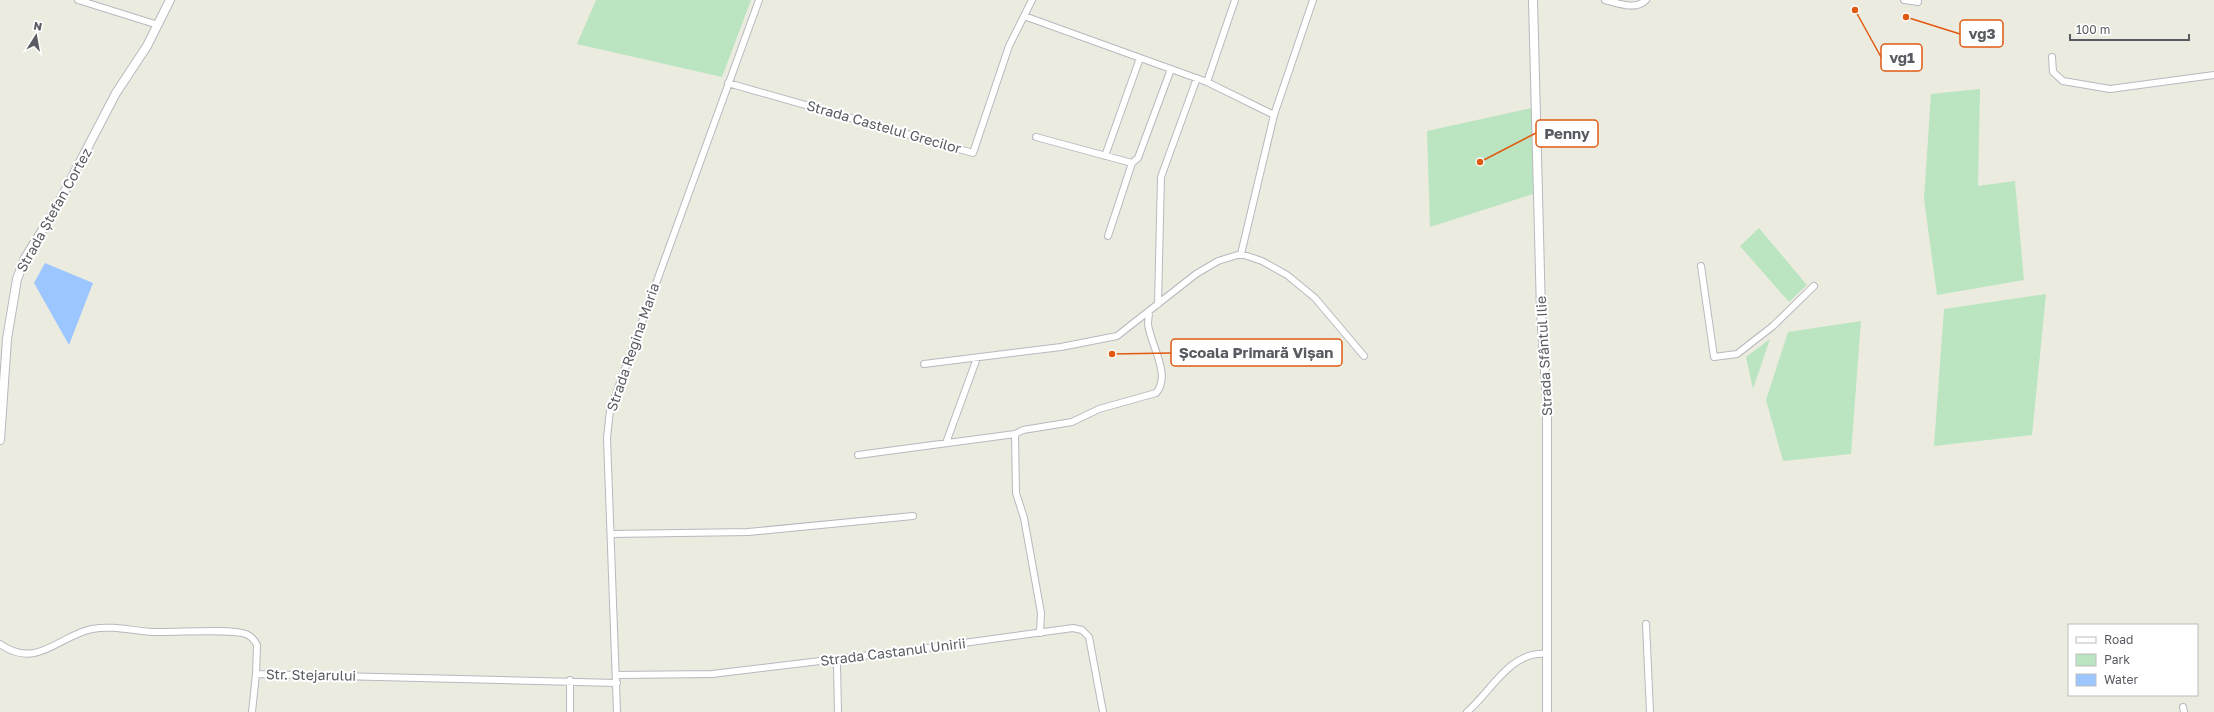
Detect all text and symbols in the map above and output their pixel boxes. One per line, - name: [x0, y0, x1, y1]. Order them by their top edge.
- north arrow: [16, 16, 56, 56]
- scale bar: [2070, 16, 2189, 42]
- text: N: [33, 19, 43, 33]
- callout: vg3: [1960, 20, 2003, 47]
- text: 100 m: [2076, 22, 2110, 37]
- text: vg3: [1968, 24, 1996, 42]
- callout: vg1: [1881, 44, 1922, 71]
- text: vg1: [1889, 48, 1915, 66]
- street label: Strada Castelul Grecilor: [805, 96, 964, 157]
- callout: Penny: [1536, 120, 1598, 147]
- text: Penny: [1544, 124, 1590, 142]
- street label: Strada Ștefan Cortez: [12, 145, 95, 275]
- street label: Strada Regina Maria: [603, 280, 662, 413]
- street label: Strada Sfântul Ilie: [1532, 296, 1555, 416]
- callout: Școala Primară Vișan: [1171, 339, 1342, 366]
- text: Școala Primară Vișan: [1179, 343, 1333, 361]
- legend: [2068, 624, 2198, 696]
- text: Road: [2104, 632, 2133, 647]
- street label: Strada Castanul Unirii: [819, 634, 967, 669]
- text: Park: [2104, 652, 2130, 667]
- street label: Str. Stejarului: [266, 665, 356, 684]
- text: Water: [2104, 672, 2138, 687]

